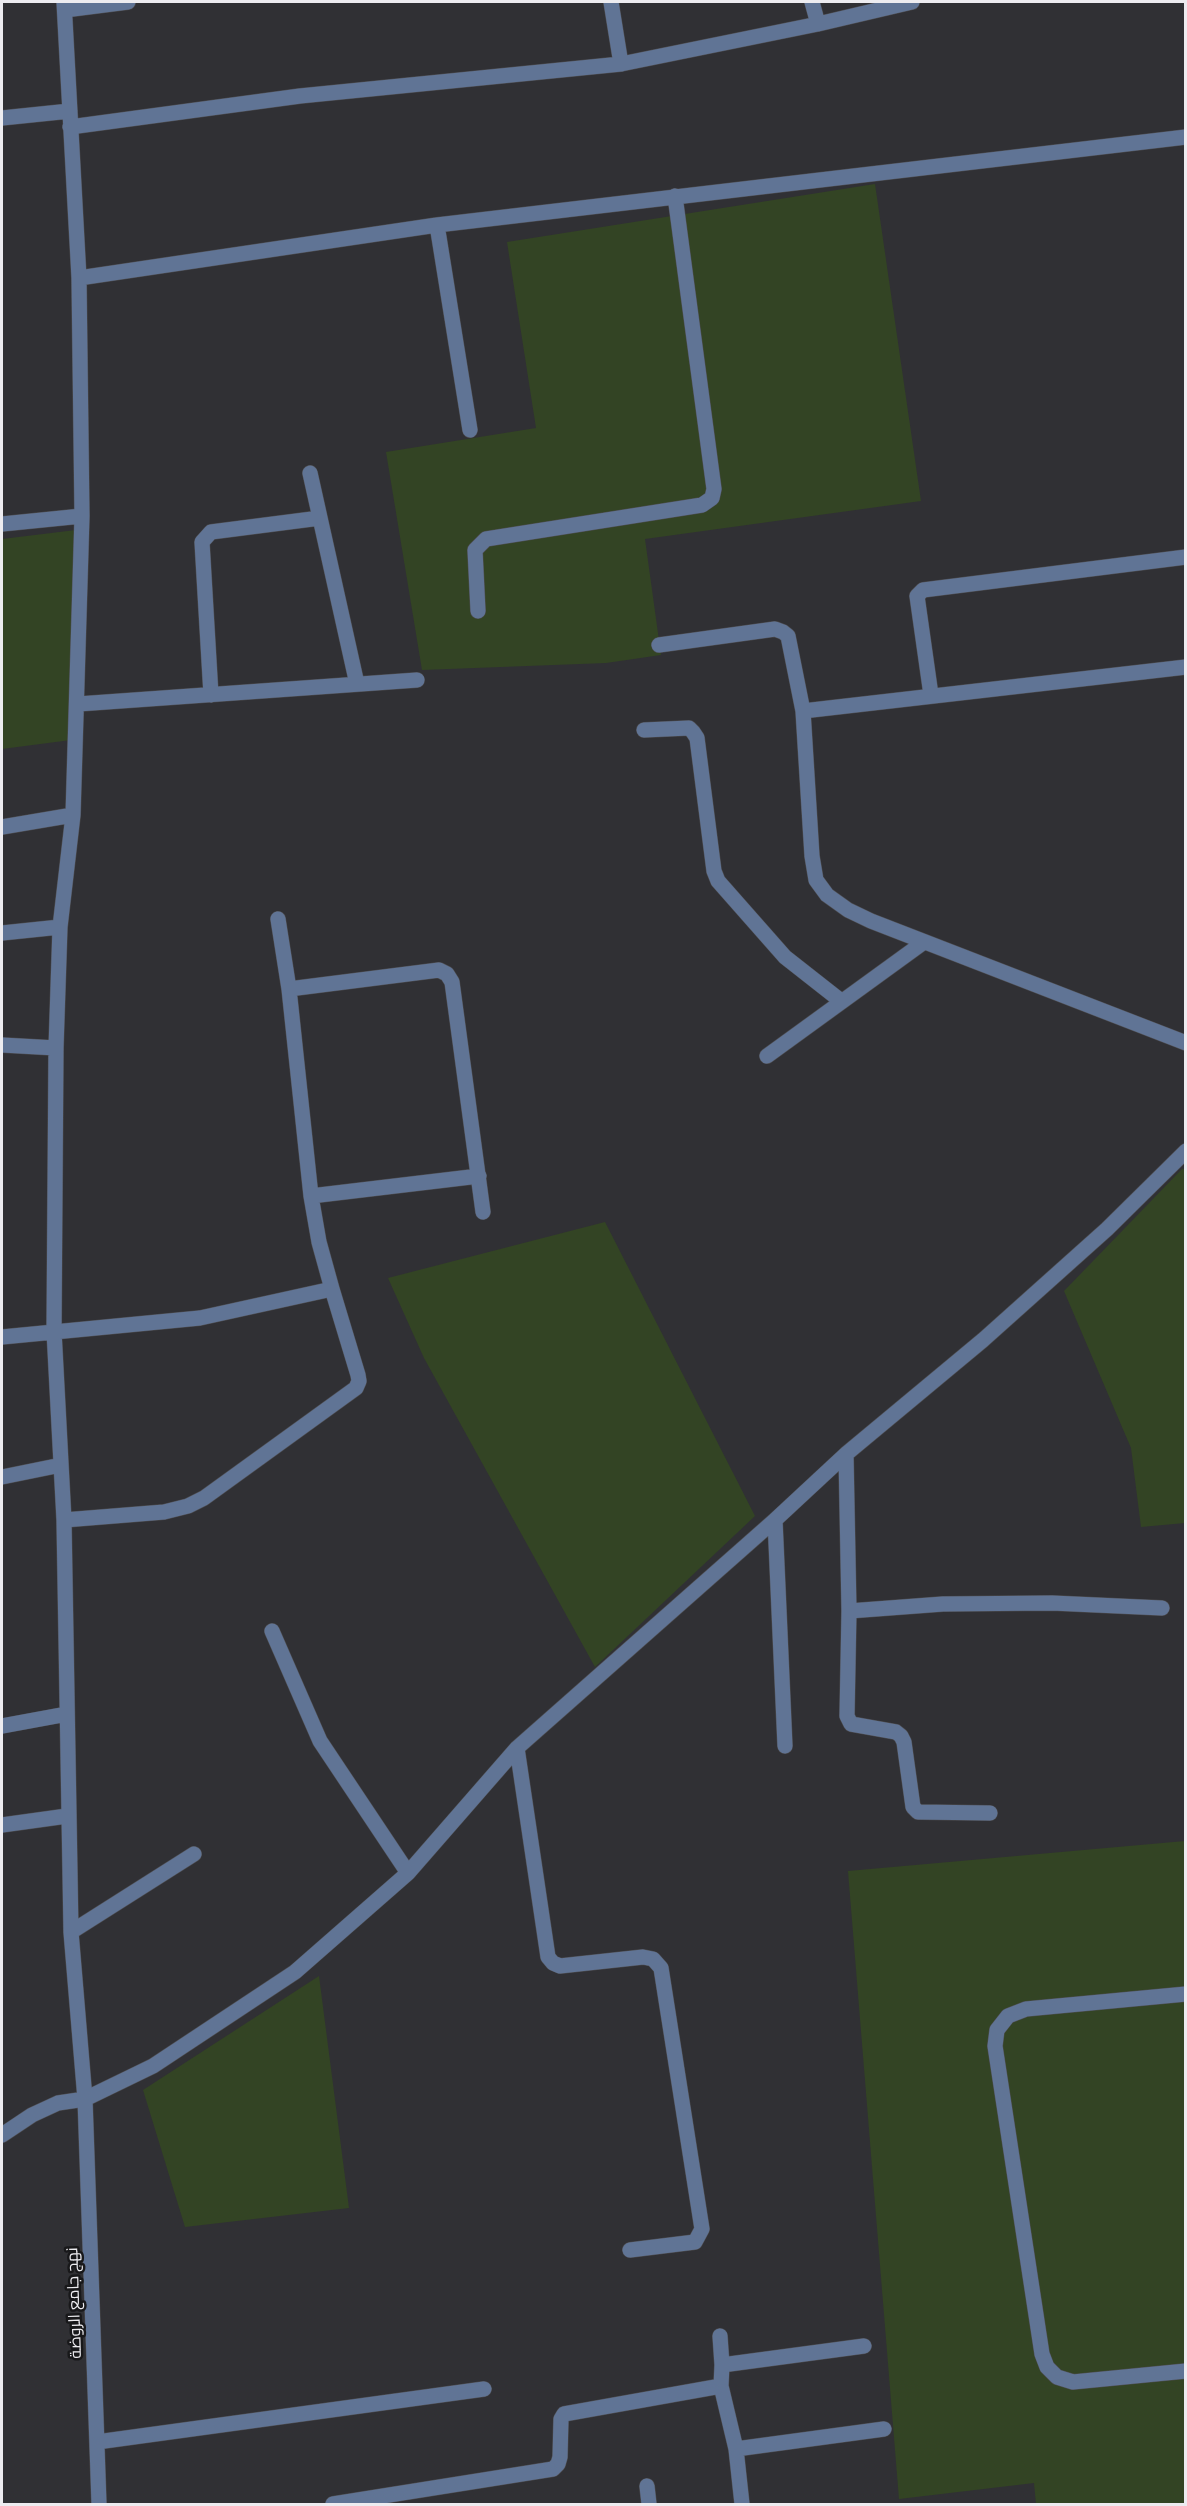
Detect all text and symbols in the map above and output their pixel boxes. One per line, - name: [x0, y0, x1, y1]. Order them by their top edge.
- street label: نهج جامع الروضة: [62, 2247, 86, 2359]

